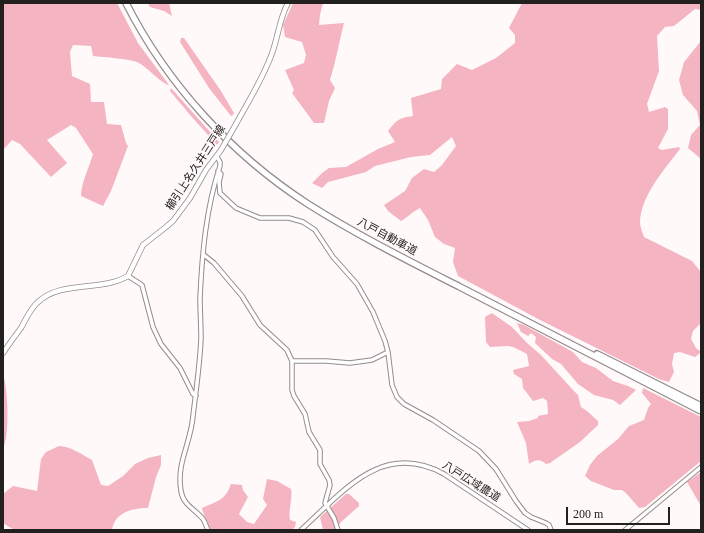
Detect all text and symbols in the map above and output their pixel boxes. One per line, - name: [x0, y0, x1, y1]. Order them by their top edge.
- street label: 櫛引上名久井三戸線: [164, 123, 228, 213]
- street label: 八戸自動車道: [355, 216, 419, 258]
- street label: 八戸広域農道: [440, 459, 502, 505]
- scale bar: [568, 499, 672, 525]
- text: 200 m: [573, 507, 603, 521]

